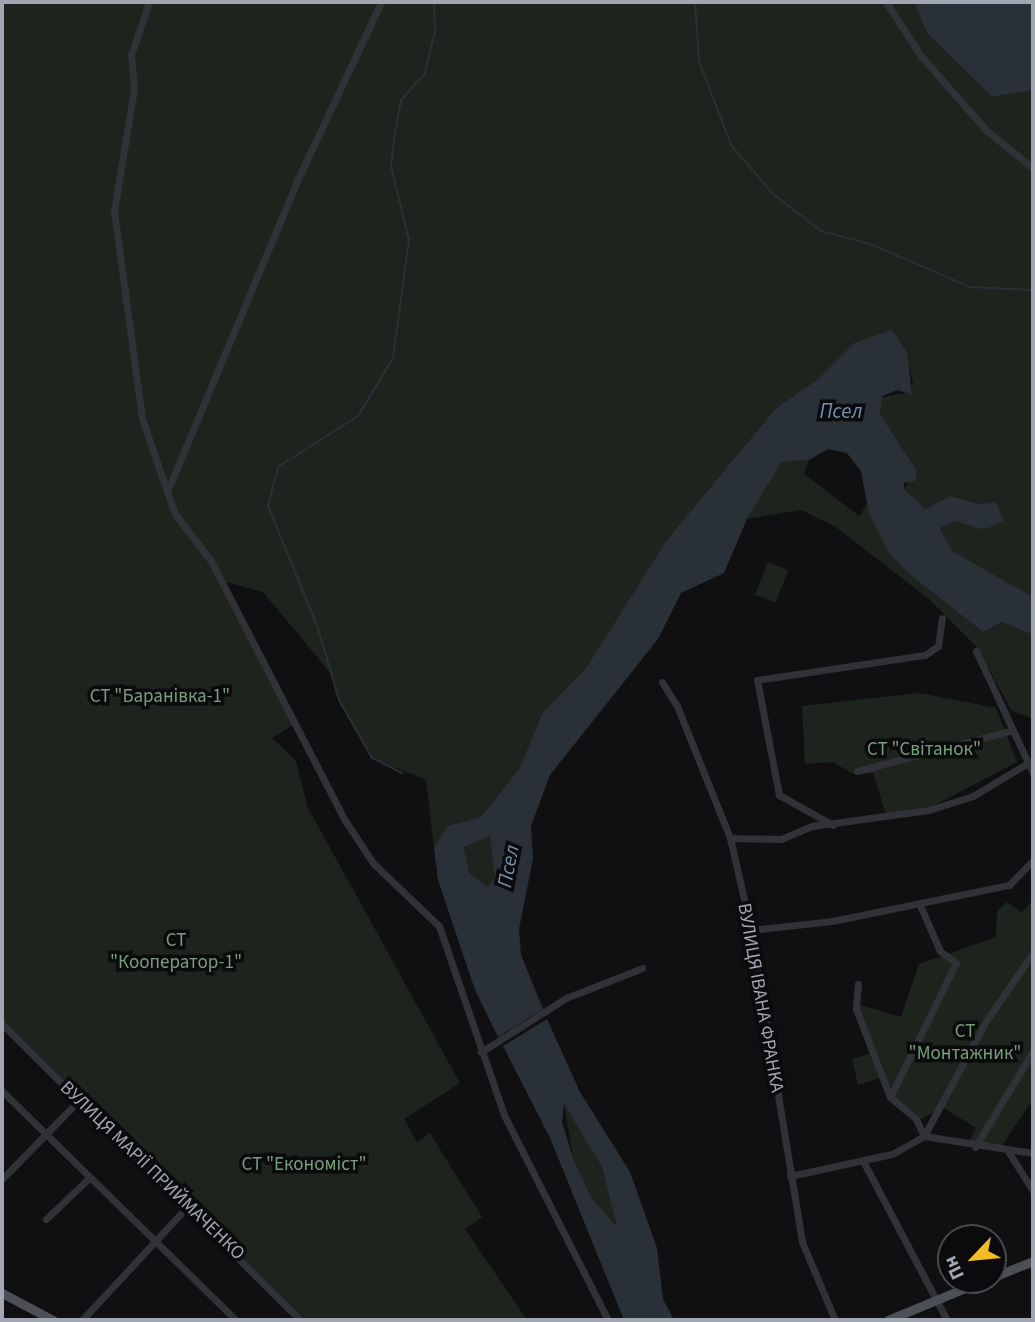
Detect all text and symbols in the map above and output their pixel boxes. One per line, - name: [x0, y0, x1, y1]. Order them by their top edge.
- water label: Псел: [820, 398, 862, 424]
- park label: СТ "Баранівка-1": [90, 686, 230, 708]
- park label: СТ "Світанок": [867, 739, 981, 761]
- water label: Псел: [492, 843, 524, 889]
- street label: ВУЛИЦЯ ІВАНА ФРАНКА: [732, 901, 788, 1095]
- park label: СТ "Кооператор-1": [110, 930, 242, 974]
- park label: СТ "Монтажник": [909, 1021, 1021, 1065]
- street label: ВУЛИЦЯ МАРІЇ ПРИЙМАЧЕНКО: [55, 1077, 249, 1265]
- park label: СТ "Економіст": [242, 1154, 366, 1176]
- north arrow: [937, 1224, 1007, 1294]
- text: Пн: [937, 1251, 972, 1284]

